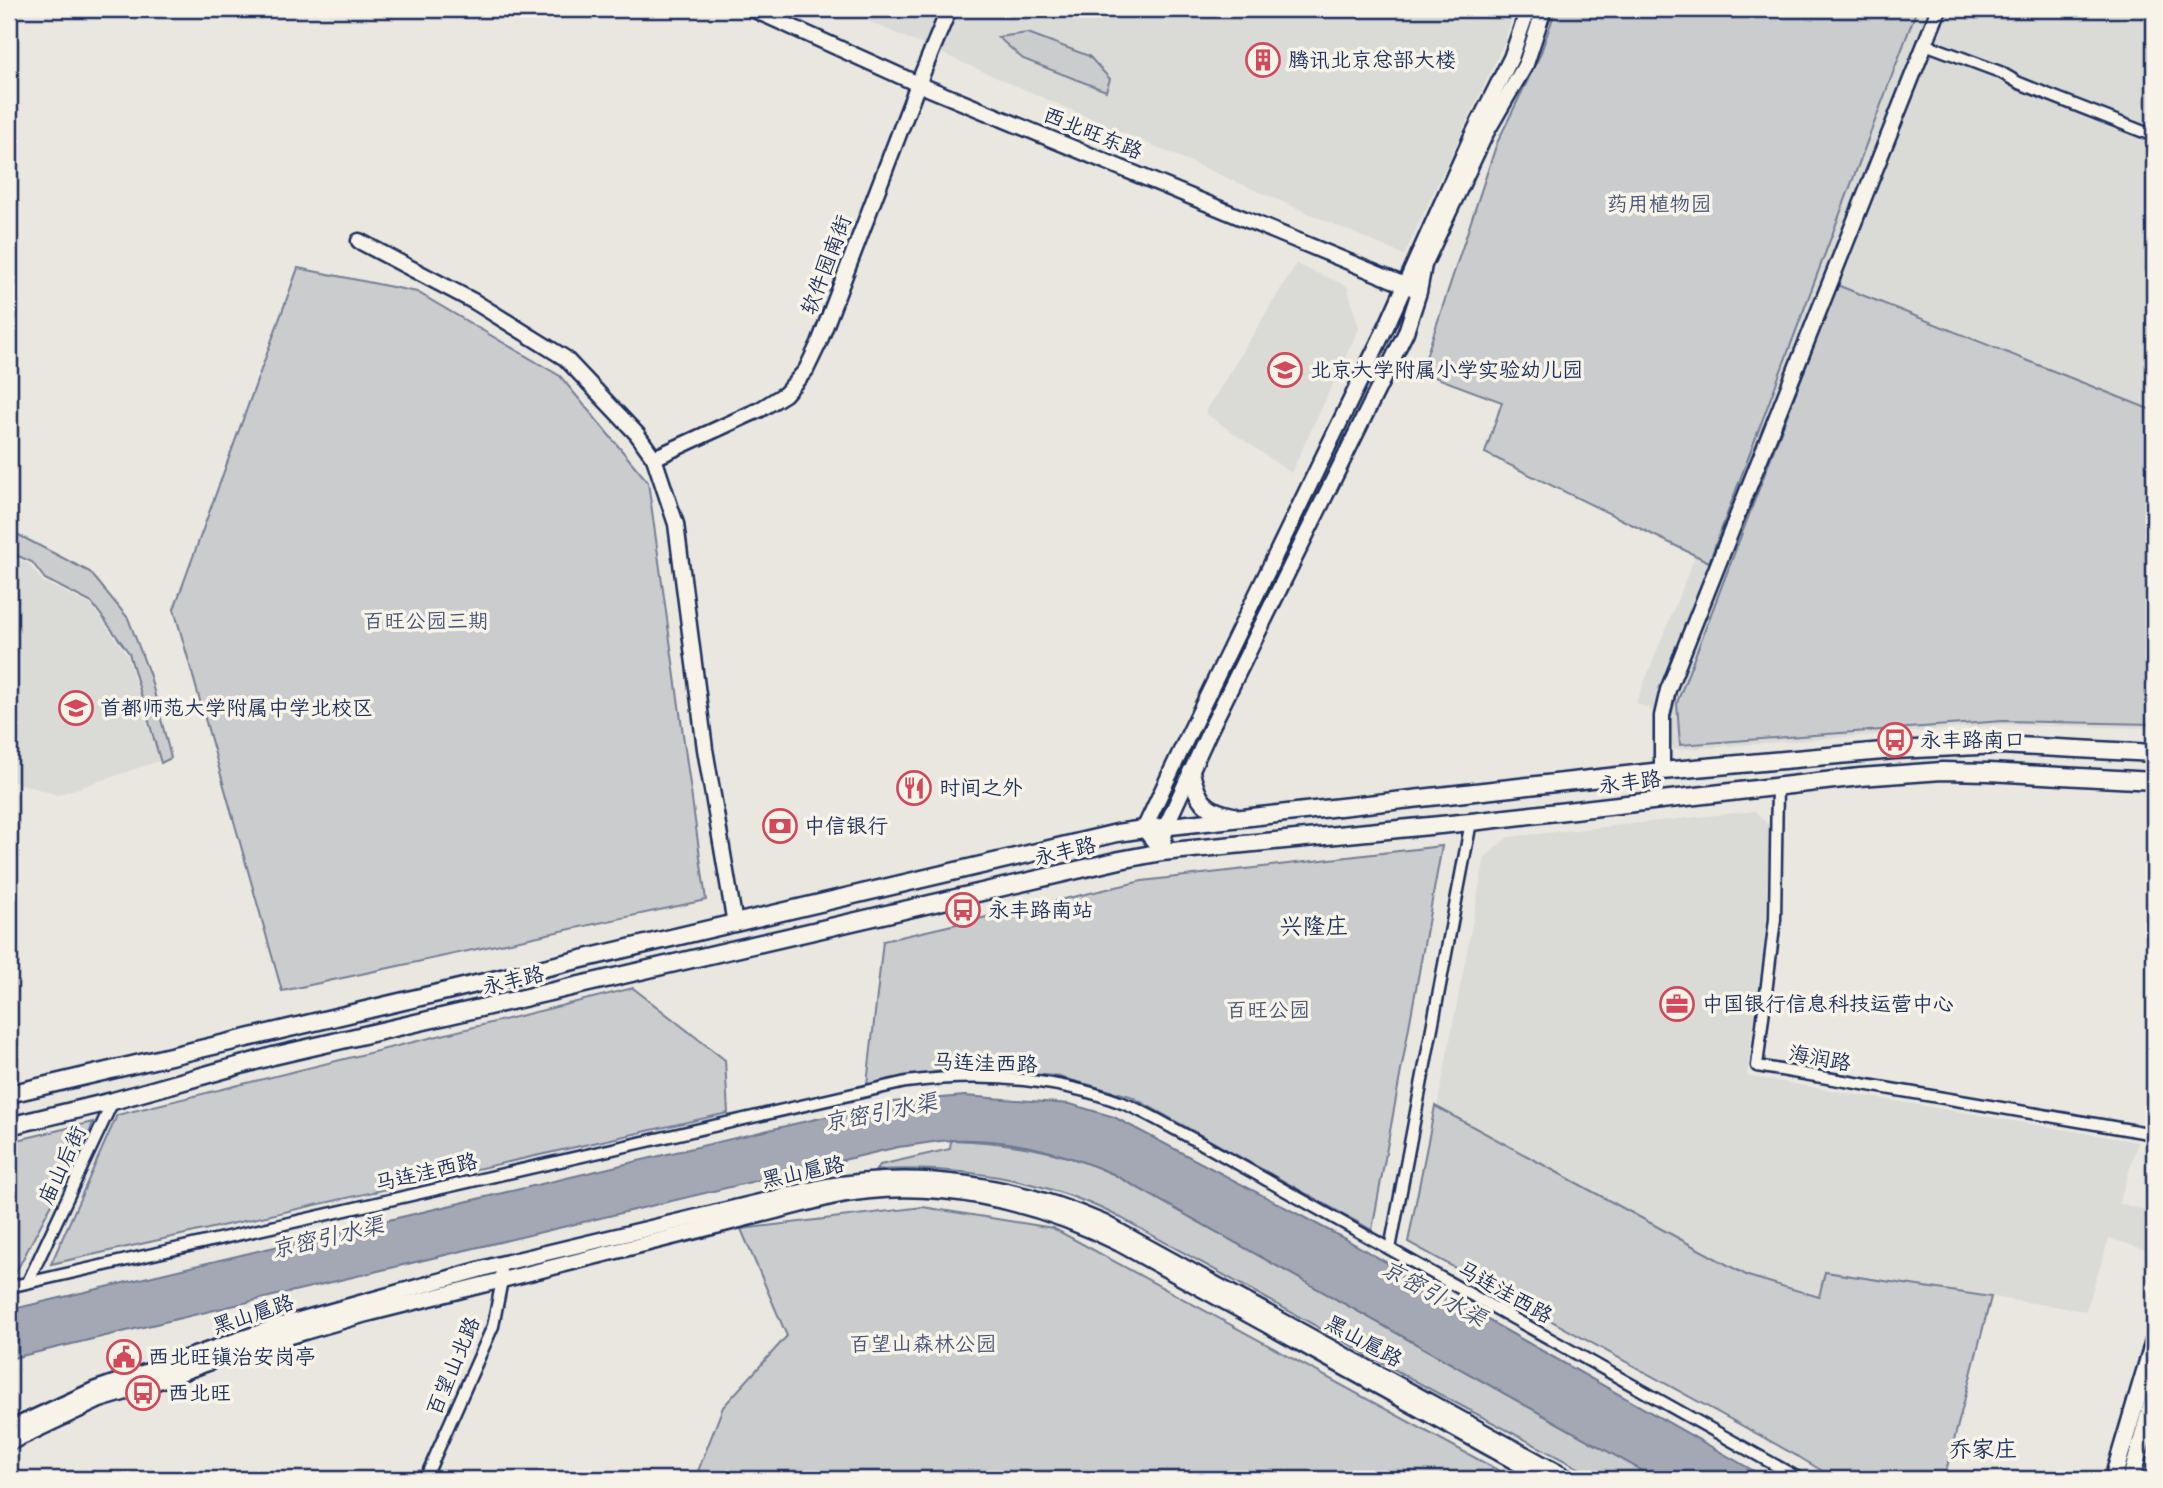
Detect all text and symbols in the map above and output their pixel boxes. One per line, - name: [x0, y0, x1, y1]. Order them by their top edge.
- building icon: 腾讯北京总部大楼: [1244, 41, 1282, 79]
- place label: 腾讯北京总部大楼: [1288, 45, 1456, 72]
- street label: 西北旺东路: [1040, 99, 1147, 164]
- park label: 药用植物园: [1607, 189, 1712, 216]
- street label: 软件园南街: [793, 211, 856, 318]
- school or university icon: 北京大学附属小学实验幼儿园: [1266, 351, 1304, 389]
- place label: 北京大学附属小学实验幼儿园: [1310, 355, 1583, 382]
- park label: 百旺公园三期: [363, 606, 489, 633]
- school or university icon: 首都师范大学附属中学北校区: [57, 689, 95, 727]
- place label: 首都师范大学附属中学北校区: [100, 693, 373, 720]
- bus stop icon: 永丰路南口: [1876, 721, 1914, 759]
- place label: 永丰路南口: [1920, 725, 2025, 752]
- street label: 永丰路: [1597, 763, 1663, 798]
- restaurant icon: 时间之外: [895, 769, 933, 807]
- place label: 时间之外: [939, 773, 1023, 800]
- bank icon: 中信银行: [761, 807, 799, 845]
- place label: 中信银行: [804, 811, 888, 838]
- street label: 永丰路: [1031, 829, 1098, 870]
- bus stop icon: 永丰路南站: [944, 891, 982, 929]
- place label: 永丰路南站: [988, 895, 1093, 922]
- district label: 兴隆庄: [1280, 910, 1349, 940]
- street label: 永丰路: [479, 958, 546, 999]
- office icon: 中国银行信息科技运营中心: [1658, 985, 1696, 1023]
- place label: 中国银行信息科技运营中心: [1702, 989, 1954, 1016]
- park label: 百旺公园: [1226, 995, 1310, 1022]
- street label: 海润路: [1787, 1038, 1854, 1075]
- street label: 马连洼西路: [932, 1046, 1038, 1077]
- water label: 京密引水渠: [821, 1085, 941, 1137]
- street label: 庙山后街: [31, 1121, 91, 1208]
- street label: 马连洼西路: [371, 1146, 480, 1196]
- street label: 黑山扈路: [759, 1149, 847, 1192]
- water label: 京密引水渠: [267, 1208, 388, 1264]
- water label: 京密引水渠: [1377, 1252, 1494, 1333]
- street label: 马连洼西路: [1453, 1253, 1558, 1328]
- street label: 黑山扈路: [208, 1287, 297, 1338]
- street label: 黑山扈路: [1321, 1308, 1408, 1372]
- street label: 百望山北路: [419, 1312, 485, 1419]
- park label: 百望山森林公园: [850, 1329, 997, 1356]
- public building icon: 西北旺镇治安岗亭: [105, 1338, 143, 1376]
- place label: 西北旺镇治安岗亭: [148, 1342, 316, 1369]
- bus stop icon: 西北旺: [124, 1374, 162, 1412]
- place label: 西北旺: [168, 1378, 231, 1405]
- district label: 乔家庄: [1949, 1433, 2018, 1463]

